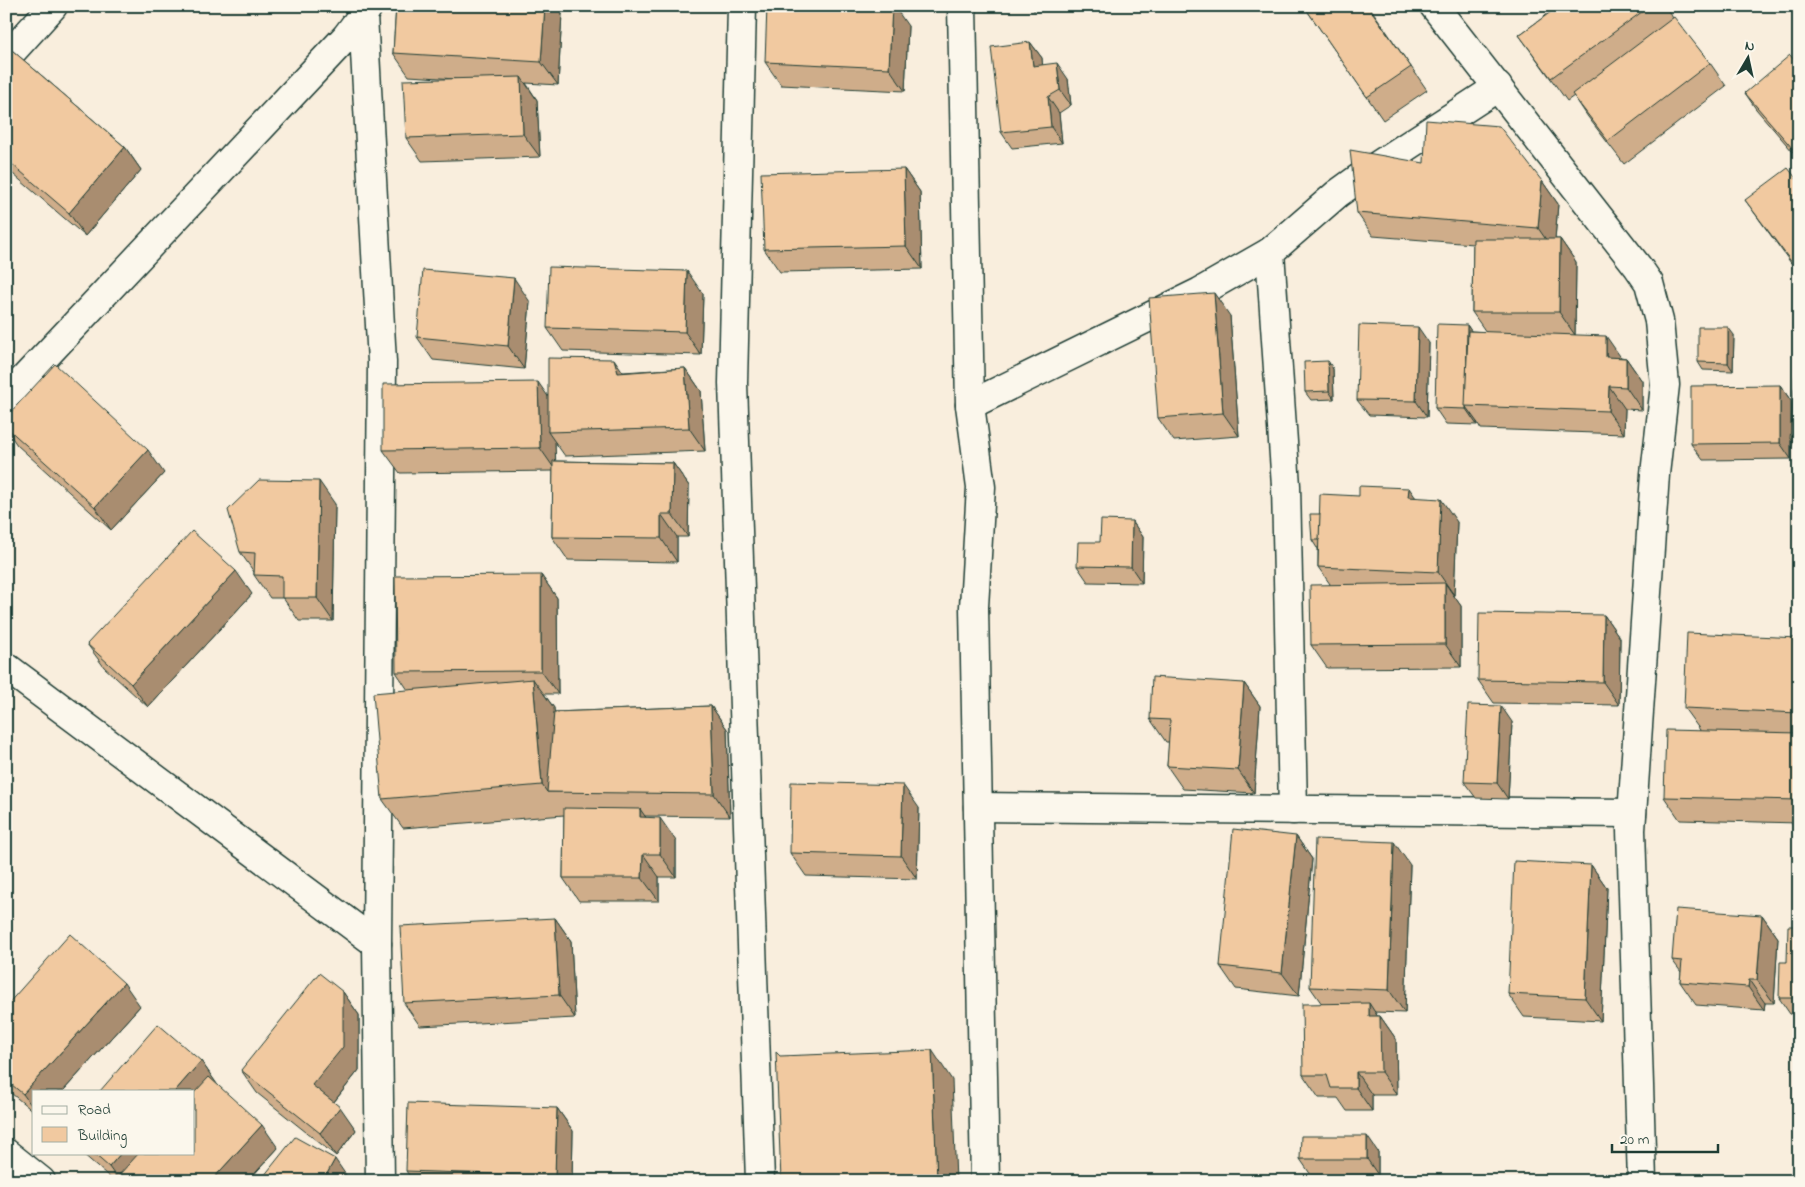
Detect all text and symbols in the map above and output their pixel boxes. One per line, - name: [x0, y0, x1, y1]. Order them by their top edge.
- north arrow: [1722, 32, 1772, 82]
- text: N: [1743, 36, 1756, 58]
- legend: [32, 1090, 195, 1154]
- text: Road: [78, 1099, 111, 1121]
- scale bar: [1612, 1122, 1719, 1154]
- text: Building: [77, 1125, 127, 1148]
- text: 20 m: [1620, 1129, 1650, 1151]

